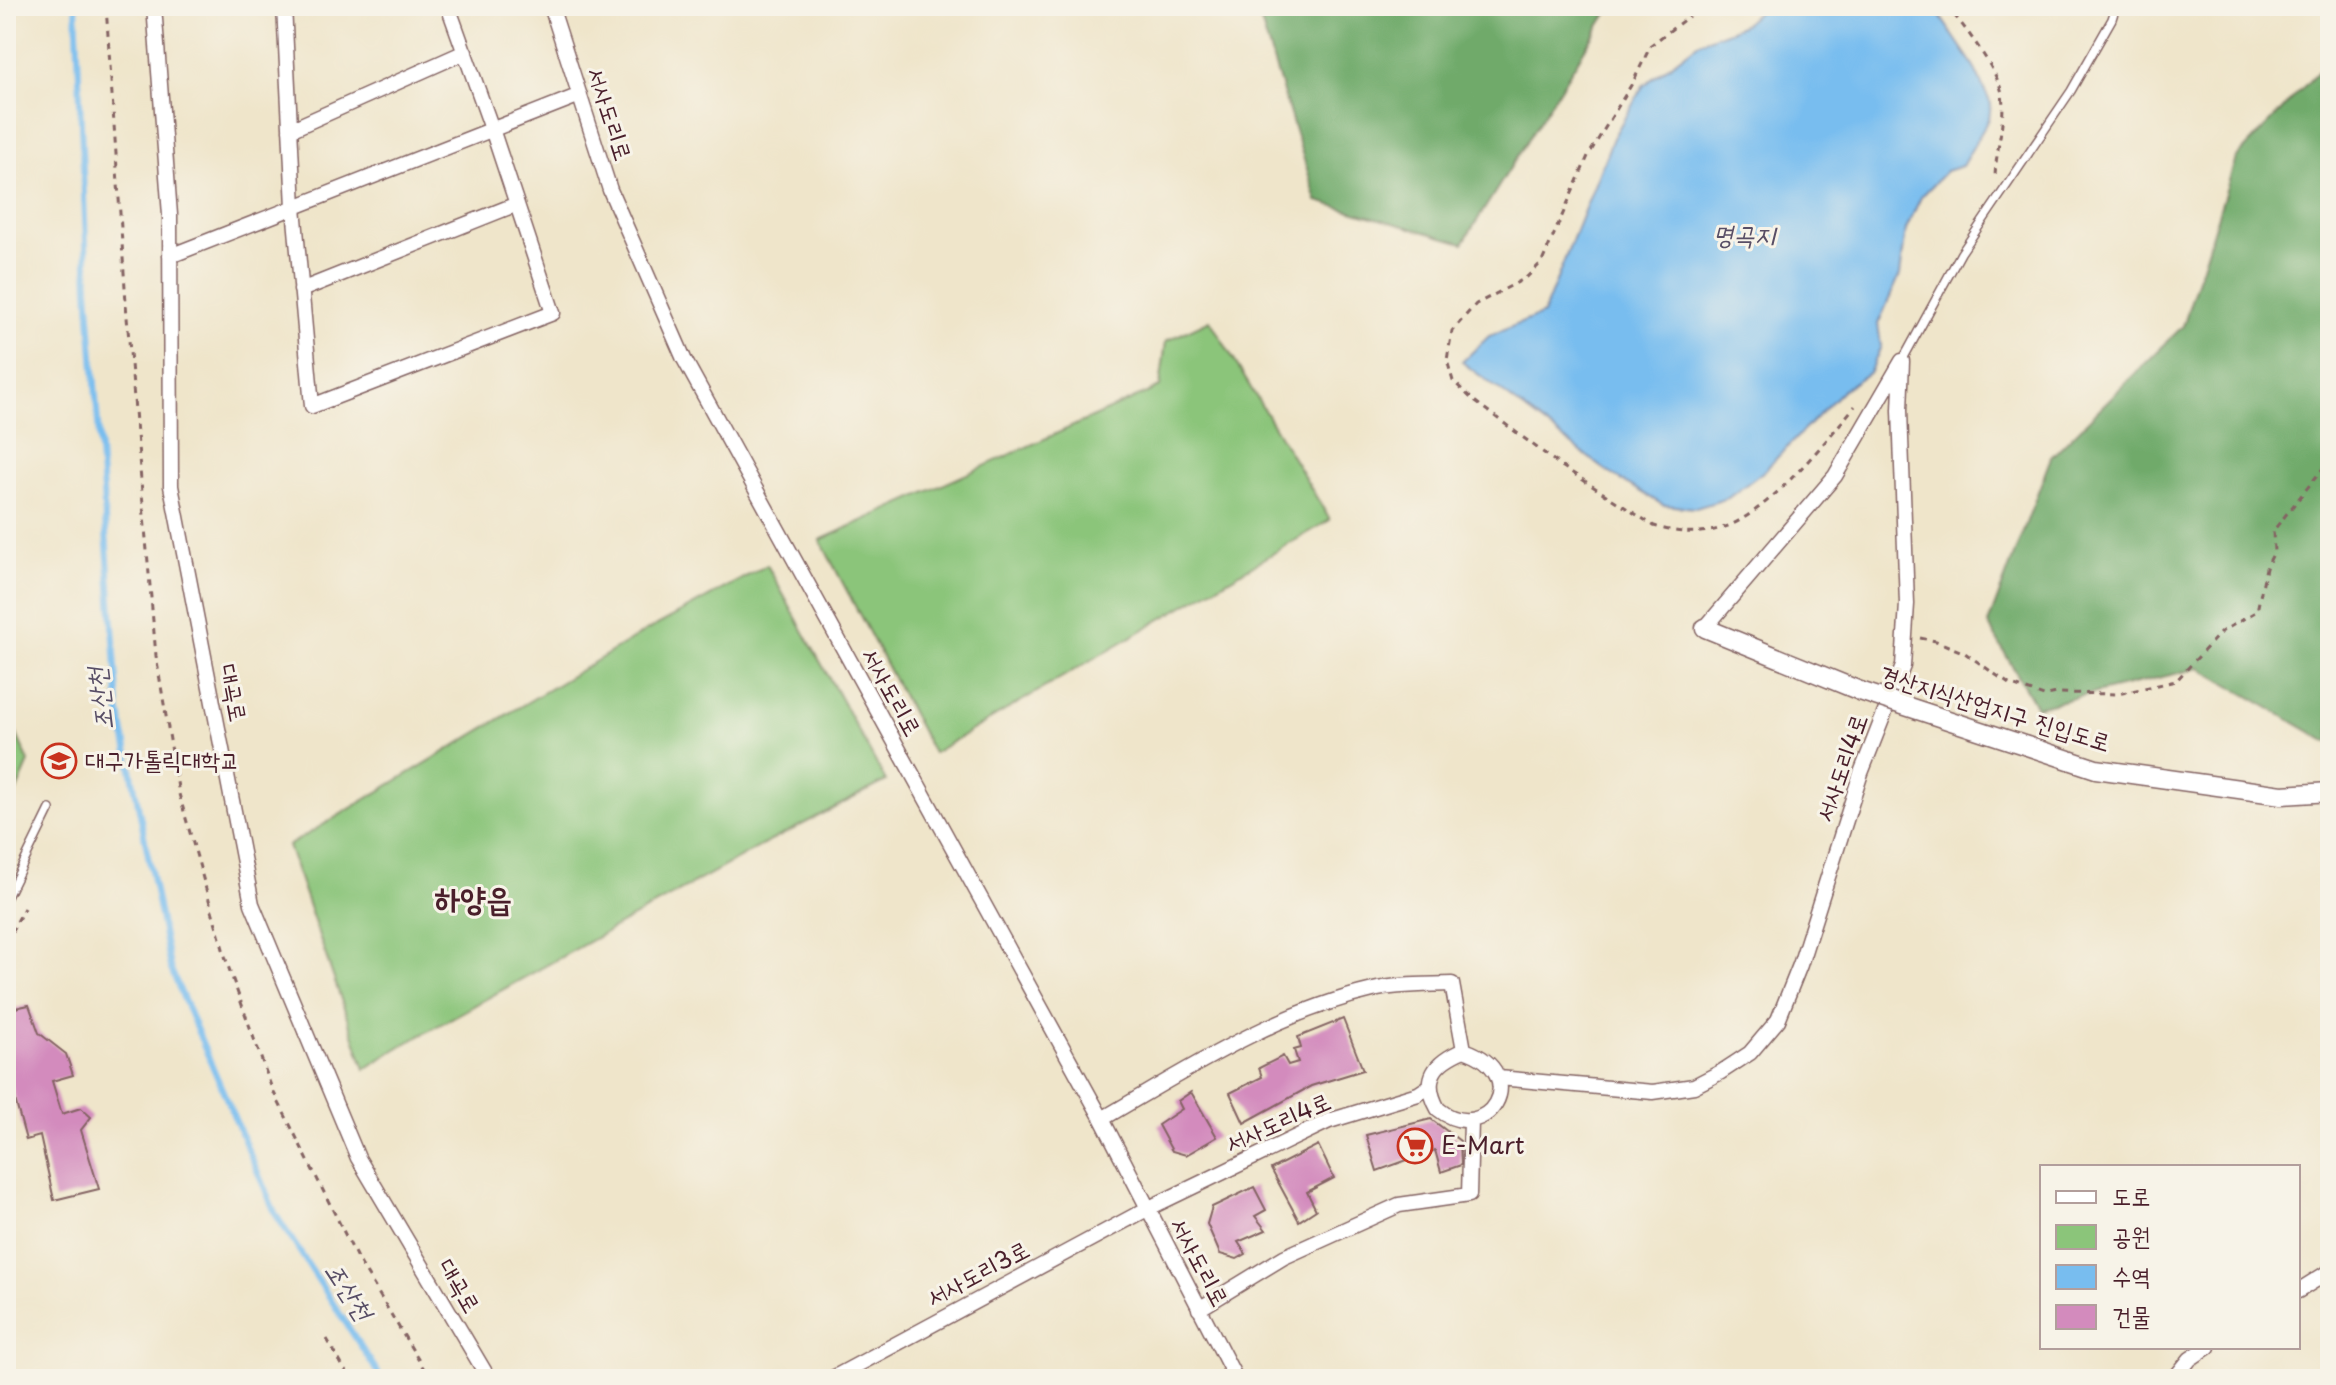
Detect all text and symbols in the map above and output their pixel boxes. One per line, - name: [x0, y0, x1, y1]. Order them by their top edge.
- street label: 서사도리로: [579, 62, 643, 165]
- water label: 명곡지: [1713, 214, 1778, 253]
- street label: 서사도리로: [854, 640, 932, 742]
- street label: 경산지식산업지구 진입도로: [1876, 655, 2115, 759]
- street label: 대곡로: [212, 661, 258, 724]
- water label: 조산천: [75, 663, 122, 733]
- street label: 서사도리4로: [1805, 708, 1875, 826]
- place label: 대구가톨릭대학교: [85, 741, 240, 777]
- school or university icon: 대구가톨릭대학교: [40, 742, 78, 780]
- district label: 하양읍: [434, 873, 512, 921]
- street label: 서사도리4로: [1219, 1082, 1336, 1160]
- place label: E-Mart: [1441, 1126, 1525, 1162]
- supermarket icon: E-Mart: [1396, 1127, 1434, 1165]
- legend: [2040, 1165, 2300, 1349]
- text: 도로: [2112, 1177, 2151, 1213]
- street label: 서사도리로: [1162, 1210, 1239, 1312]
- text: 공원: [2112, 1217, 2151, 1253]
- street label: 서사도리3로: [919, 1230, 1035, 1315]
- street label: 대곡로: [431, 1251, 491, 1319]
- water label: 조산천: [317, 1253, 385, 1330]
- text: 수역: [2112, 1257, 2151, 1293]
- text: 건물: [2112, 1297, 2151, 1333]

